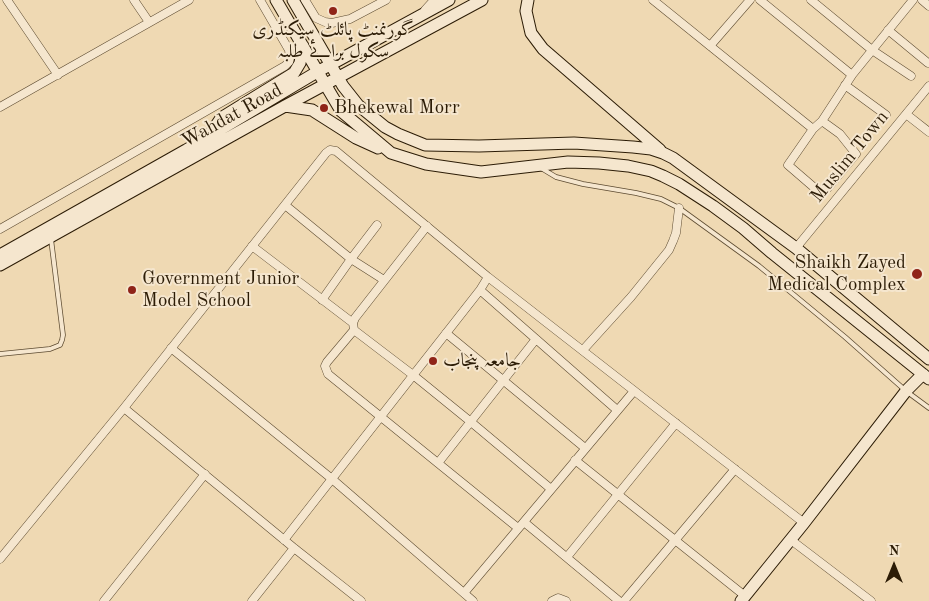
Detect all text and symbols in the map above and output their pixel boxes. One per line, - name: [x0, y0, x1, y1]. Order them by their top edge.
- marker: گورنمنٹ پائلٹ سیکنڈری سکول برائے طلبہ: [327, 5, 339, 17]
- place label: گورنمنٹ پائلٹ سیکنڈری سکول برائے طلبہ: [252, 19, 414, 63]
- street label: Wahdat Road: [177, 79, 287, 153]
- place label: Bhekewal Morr: [334, 97, 460, 119]
- marker: Bhekewal Morr: [318, 102, 330, 114]
- street label: Muslim Town: [806, 107, 894, 207]
- place label: Shaikh Zayed Medical Complex: [767, 252, 906, 296]
- marker: Shaikh Zayed Medical Complex: [910, 267, 924, 281]
- place label: Government Junior Model School: [142, 268, 299, 312]
- marker: Government Junior Model School: [126, 284, 138, 296]
- place label: جامعہ پنجاب: [443, 350, 521, 372]
- marker: جامعہ پنجاب: [427, 355, 439, 367]
- north arrow: [869, 541, 919, 591]
- text: N: [889, 544, 899, 558]

